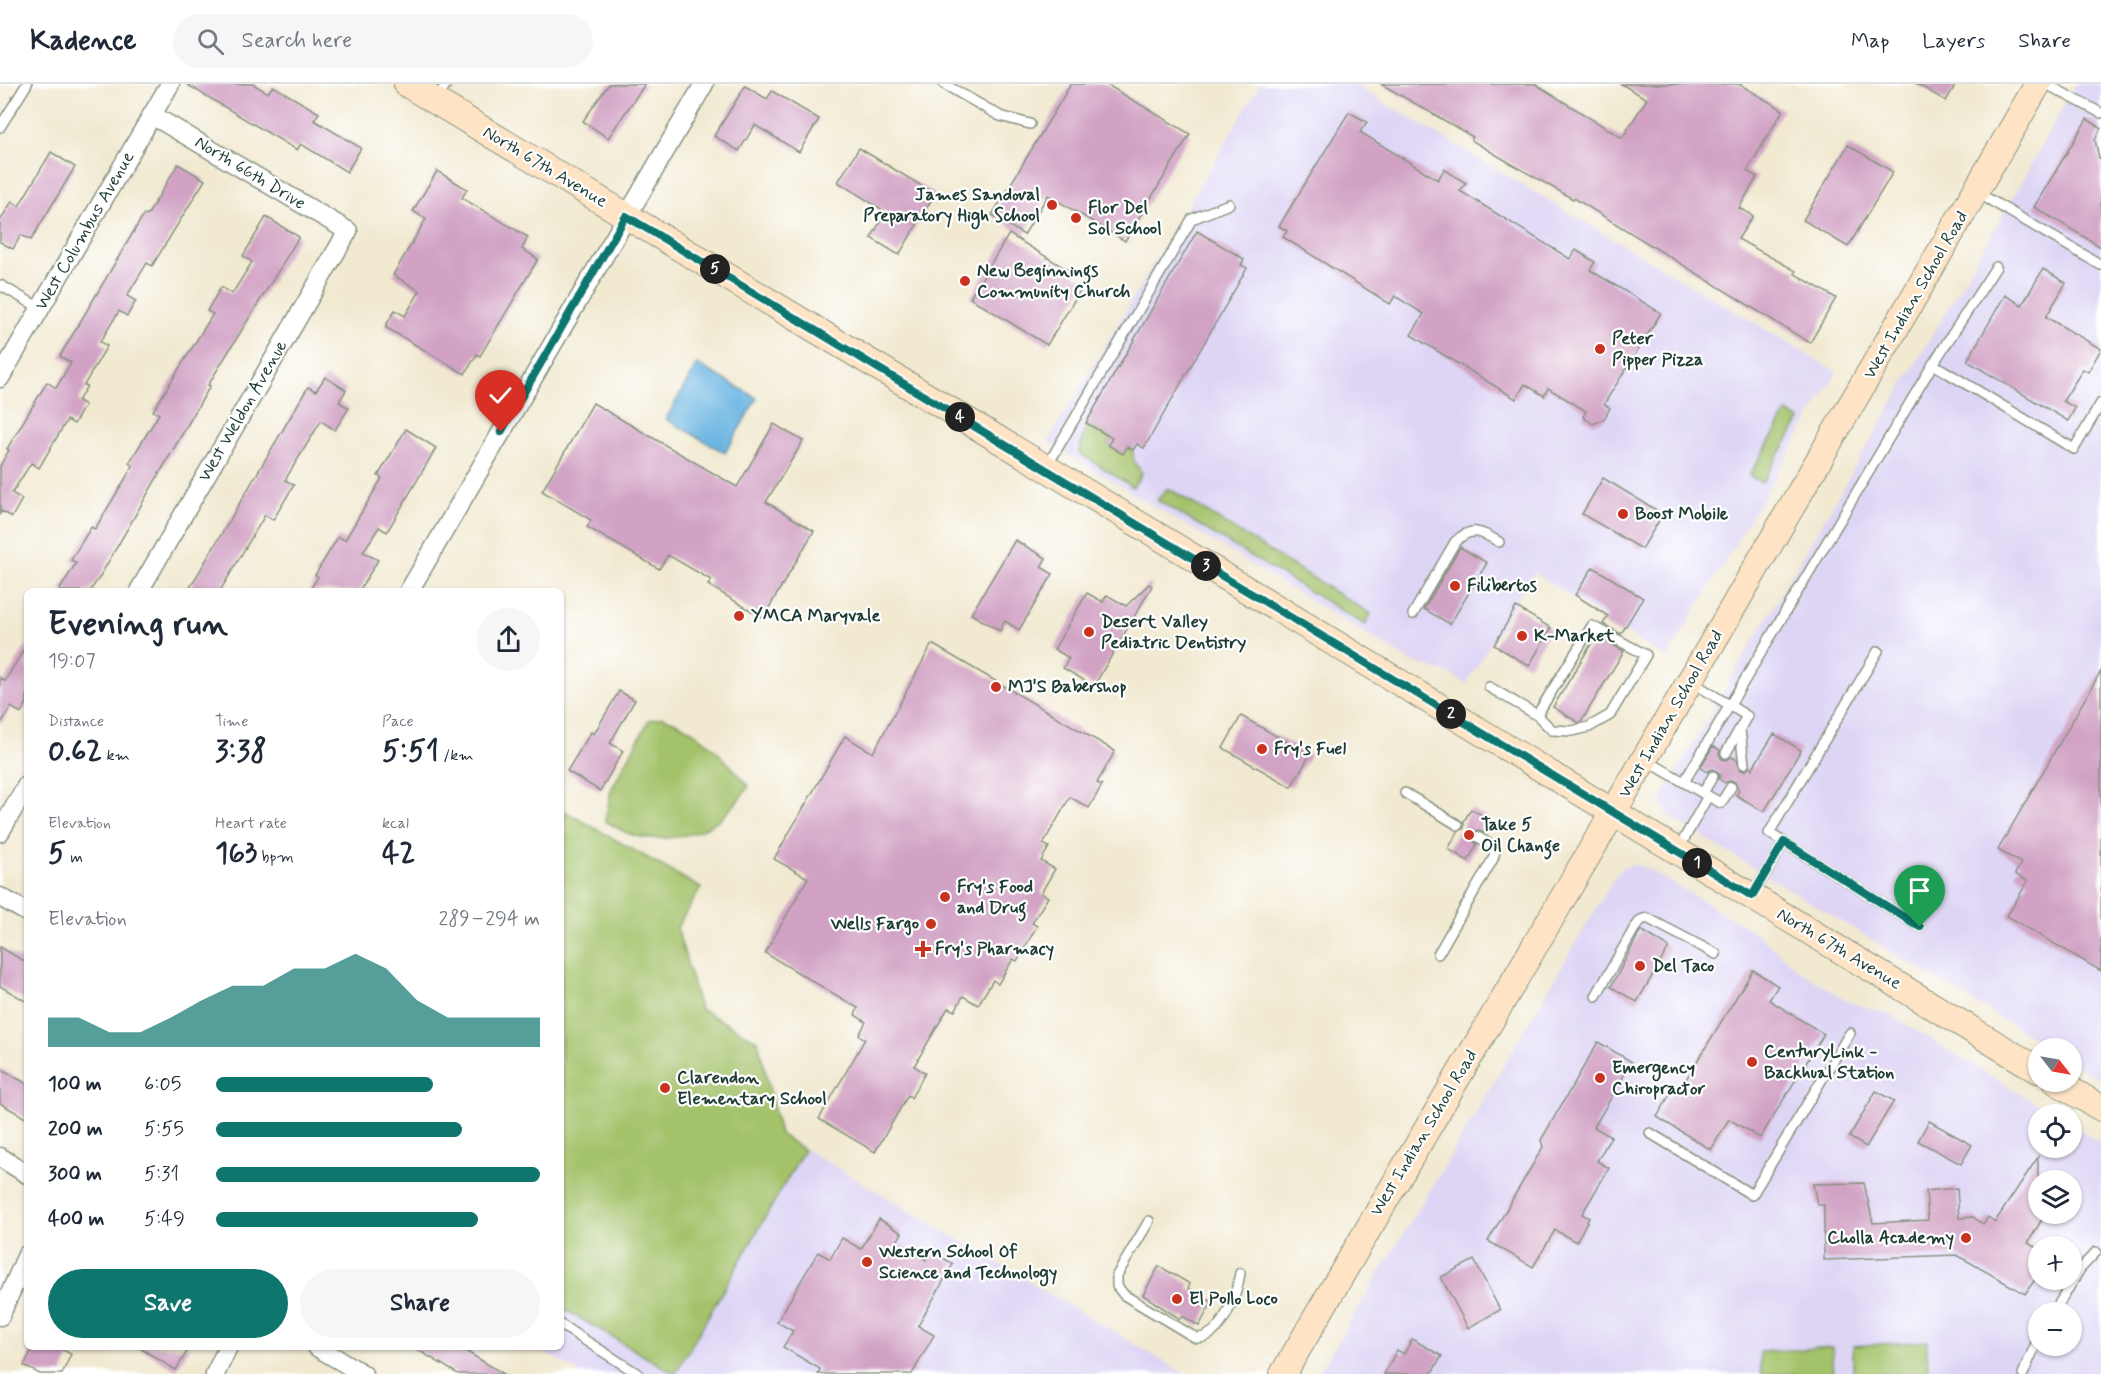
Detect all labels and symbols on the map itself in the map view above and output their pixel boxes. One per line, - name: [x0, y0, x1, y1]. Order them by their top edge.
- street label: North 67th Avenue: [478, 120, 612, 214]
- street label: North 66th Drive: [190, 130, 310, 216]
- street label: West Columbus Avenue: [30, 147, 140, 315]
- place label: James Sandoval Preparatory High School: [863, 183, 1040, 230]
- place label: Flor Del Sol School: [1088, 196, 1162, 241]
- marker: James Sandoval Preparatory High School: [1045, 198, 1059, 212]
- street label: West Indian School Road: [1858, 207, 1974, 383]
- marker: Flor Del Sol School: [1069, 211, 1083, 225]
- pin: 5: [700, 254, 730, 284]
- place label: New Beginnings Community Church: [977, 259, 1131, 304]
- marker: New Beginnings Community Church: [958, 274, 972, 288]
- place label: Peter Pipper Pizza: [1612, 327, 1703, 372]
- street label: West Weldon Avenue: [193, 336, 293, 486]
- marker: Peter Pipper Pizza: [1593, 342, 1607, 356]
- pin: [475, 370, 526, 432]
- pin: 4: [945, 402, 975, 432]
- place label: Boost Mobile: [1635, 502, 1729, 526]
- marker: Boost Mobile: [1616, 507, 1630, 521]
- pin: 3: [1191, 551, 1221, 581]
- place label: Filibertos: [1467, 574, 1537, 598]
- marker: Filibertos: [1448, 579, 1462, 593]
- place label: YMCA Maryvale: [751, 604, 880, 628]
- marker: YMCA Maryvale: [732, 609, 746, 623]
- place label: Desert Valley Pediatric Dentistry: [1101, 610, 1246, 655]
- place label: K-Market: [1534, 624, 1615, 648]
- marker: Desert Valley Pediatric Dentistry: [1082, 625, 1096, 639]
- street label: West Indian School Road: [1613, 626, 1729, 802]
- marker: K-Market: [1515, 629, 1529, 643]
- place label: MJ'S Babershop: [1008, 675, 1127, 699]
- marker: MJ'S Babershop: [989, 680, 1003, 694]
- pin: 2: [1436, 699, 1466, 729]
- place label: Fry's Fuel: [1274, 737, 1346, 761]
- marker: Fry's Fuel: [1255, 742, 1269, 756]
- place label: Take 5 Oil Change: [1481, 813, 1560, 860]
- marker: Take 5 Oil Change: [1462, 828, 1476, 842]
- pin: 1: [1682, 848, 1712, 878]
- pin: [1894, 865, 1945, 927]
- place label: Fry's Food and Drug: [957, 875, 1033, 922]
- marker: Fry's Food and Drug: [938, 890, 952, 904]
- street label: North 67th Avenue: [1772, 902, 1906, 996]
- place label: Wells Fargo: [830, 912, 919, 936]
- marker: Wells Fargo: [924, 917, 938, 931]
- place label: Fry's Pharmacy: [935, 937, 1054, 961]
- marker: Fry's Pharmacy: [916, 942, 930, 956]
- place label: Del Taco: [1652, 954, 1714, 978]
- marker: Del Taco: [1633, 959, 1647, 973]
- north arrow: [2028, 1038, 2082, 1092]
- place label: CenturyLink - Backhual Station: [1764, 1040, 1894, 1085]
- street label: West Indian School Road: [1365, 1045, 1483, 1221]
- marker: CenturyLink - Backhual Station: [1745, 1055, 1759, 1069]
- place label: Emergency Chiropractor: [1612, 1056, 1706, 1101]
- place label: Clarendon Elementary School: [677, 1066, 827, 1111]
- marker: Emergency Chiropractor: [1593, 1071, 1607, 1085]
- marker: Clarendon Elementary School: [658, 1081, 672, 1095]
- place label: Cholla Academy: [1827, 1226, 1954, 1250]
- marker: Cholla Academy: [1959, 1231, 1973, 1245]
- place label: Western School Of Science and Technology: [878, 1240, 1057, 1287]
- marker: Western School Of Science and Technology: [860, 1255, 874, 1269]
- place label: El Pollo Loco: [1189, 1287, 1278, 1311]
- marker: El Pollo Loco: [1170, 1292, 1184, 1306]

